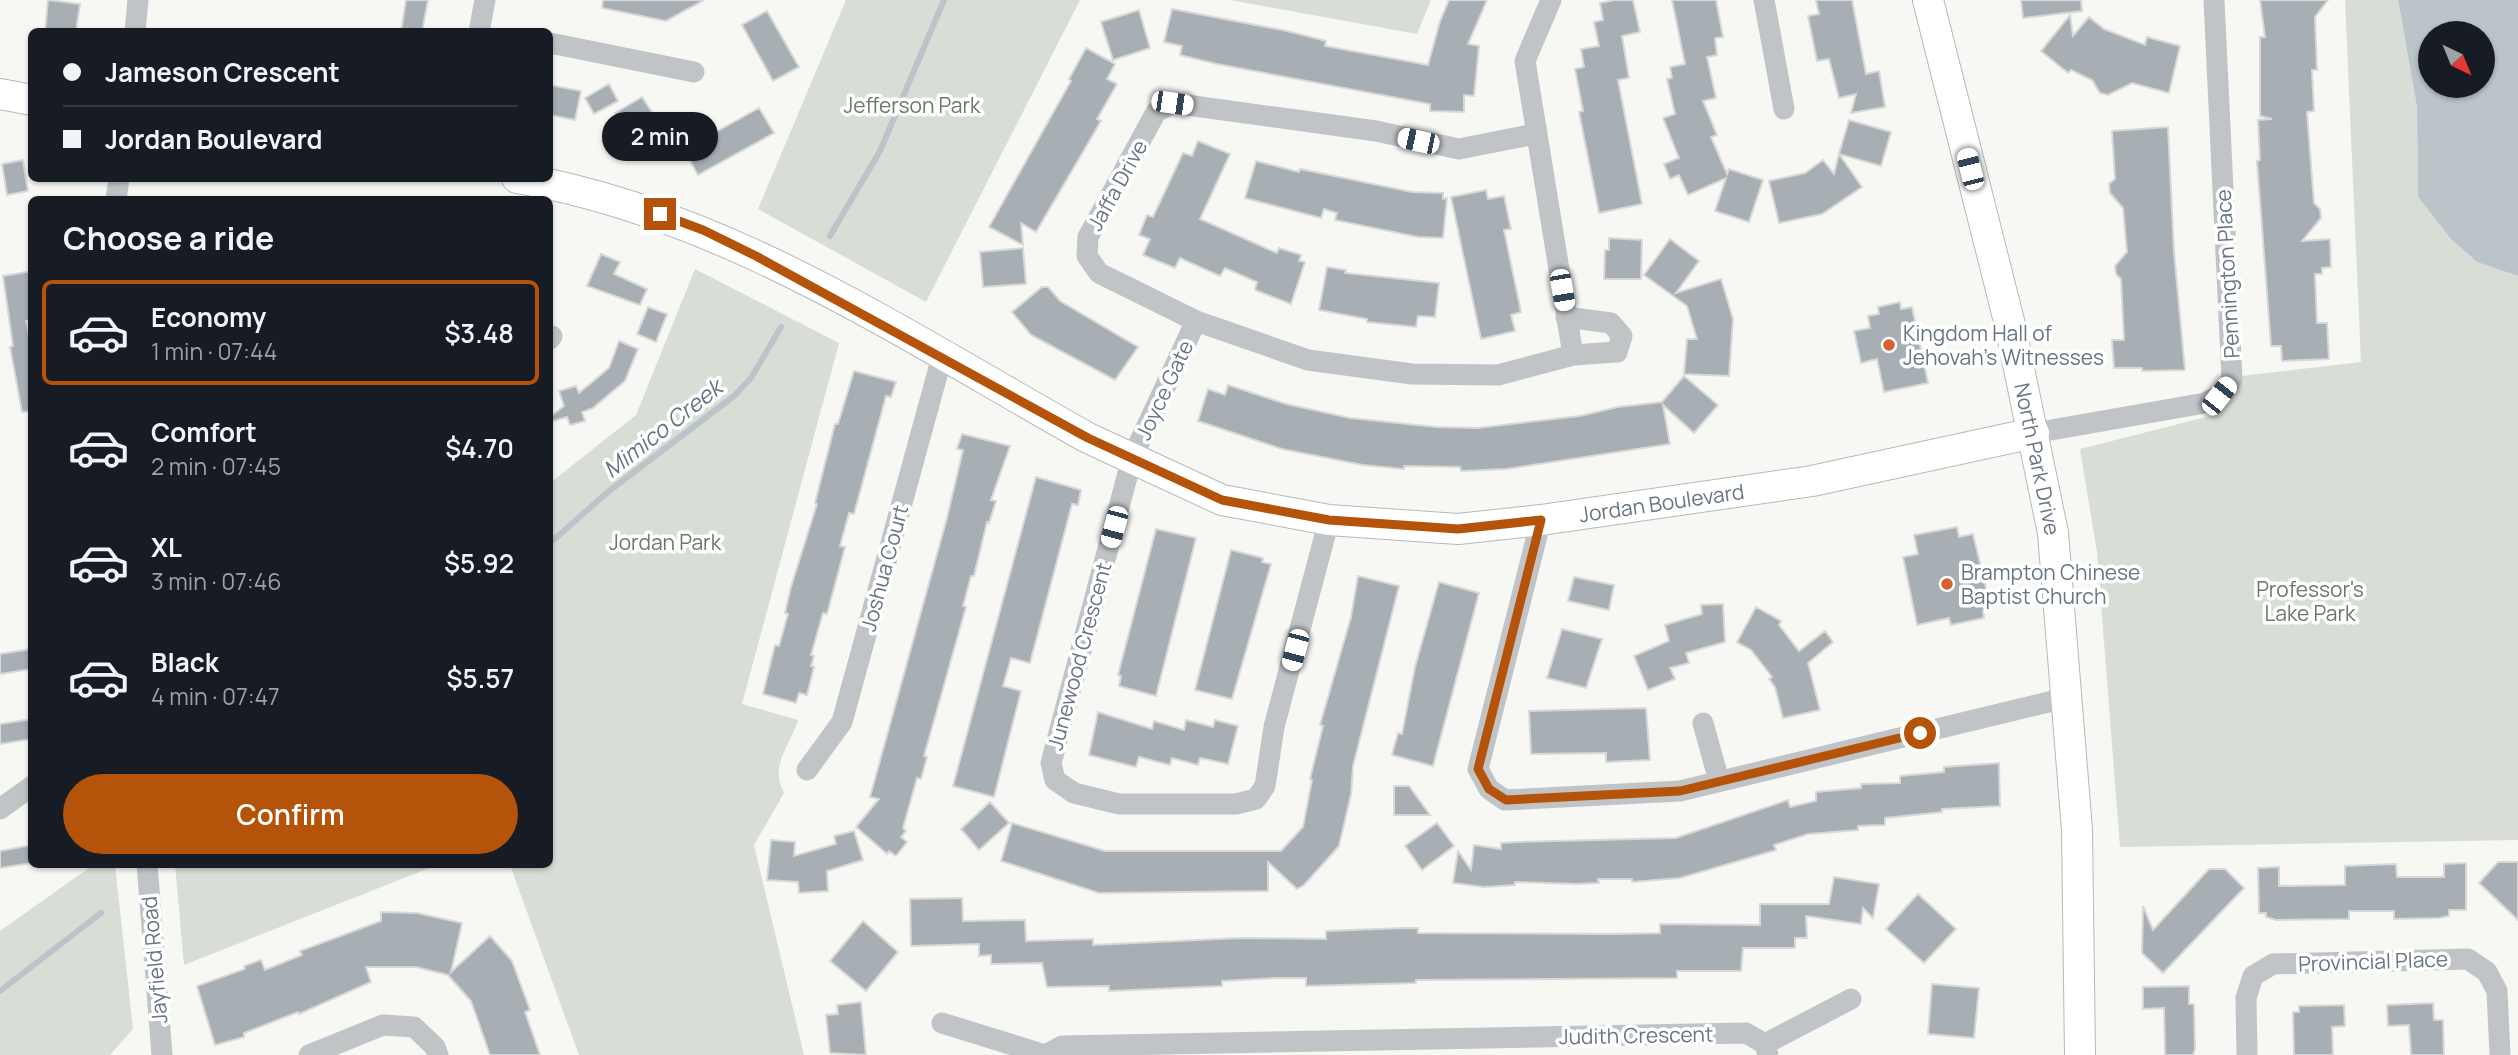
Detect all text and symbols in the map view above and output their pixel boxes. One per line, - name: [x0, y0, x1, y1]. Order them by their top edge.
- north arrow: [2418, 21, 2496, 98]
- map controls: [2418, 21, 2495, 98]
- text: Jameson Crescent: [105, 54, 340, 90]
- car: [1150, 90, 1195, 116]
- park label: Jefferson Park: [844, 91, 981, 119]
- callout: 2 min: [602, 113, 718, 162]
- text: 2 min: [631, 120, 689, 152]
- text: Jordan Boulevard: [105, 121, 323, 157]
- car: [1396, 126, 1441, 156]
- street label: Jaffa Drive: [1081, 134, 1153, 236]
- car: [1955, 146, 1986, 192]
- street label: Pennington Place: [2209, 189, 2245, 359]
- route end: [644, 198, 676, 230]
- text: Choose a ride: [63, 216, 274, 260]
- car: [1549, 267, 1576, 313]
- text: Economy: [151, 299, 266, 335]
- icon: car: [67, 301, 130, 364]
- text: $3.48: [444, 315, 514, 351]
- place label: Kingdom Hall of Jehovah's Witnesses: [1903, 319, 2104, 371]
- text: 1 min · 07:44: [151, 335, 277, 367]
- street label: Joyce Gate: [1129, 336, 1199, 444]
- marker: Kingdom Hall of Jehovah's Witnesses: [1881, 337, 1897, 353]
- water label: Mimico Creek: [596, 369, 731, 485]
- car: [2198, 373, 2241, 419]
- street label: North Park Drive: [2008, 380, 2067, 538]
- text: Comfort: [151, 414, 257, 450]
- icon: car: [67, 416, 130, 479]
- text: $4.70: [445, 430, 514, 466]
- text: 2 min · 07:45: [151, 450, 281, 482]
- street label: Jordan Boulevard: [1577, 477, 1746, 528]
- street label: Joshua Court: [854, 502, 914, 634]
- car: [1099, 504, 1130, 550]
- park label: Jordan Park: [609, 528, 722, 556]
- text: XL: [151, 529, 182, 565]
- icon: car: [67, 531, 130, 594]
- text: $5.92: [444, 545, 514, 581]
- place label: Brampton Chinese Baptist Church: [1961, 558, 2140, 610]
- street label: Junewood Crescent: [1040, 559, 1118, 753]
- text: 3 min · 07:46: [151, 565, 282, 597]
- park label: Professor's Lake Park: [2256, 575, 2364, 627]
- marker: Brampton Chinese Baptist Church: [1939, 576, 1955, 592]
- car: [1280, 627, 1311, 673]
- text: Black: [151, 644, 219, 680]
- icon: car: [67, 646, 130, 709]
- text: $5.57: [447, 660, 514, 696]
- text: 4 min · 07:47: [151, 680, 280, 712]
- route start: [1904, 717, 1936, 749]
- button: Confirm: [63, 774, 518, 854]
- street label: Jayfield Road: [134, 895, 174, 1025]
- street label: Provincial Place: [2298, 944, 2448, 978]
- street label: Judith Crescent: [1559, 1020, 1713, 1050]

